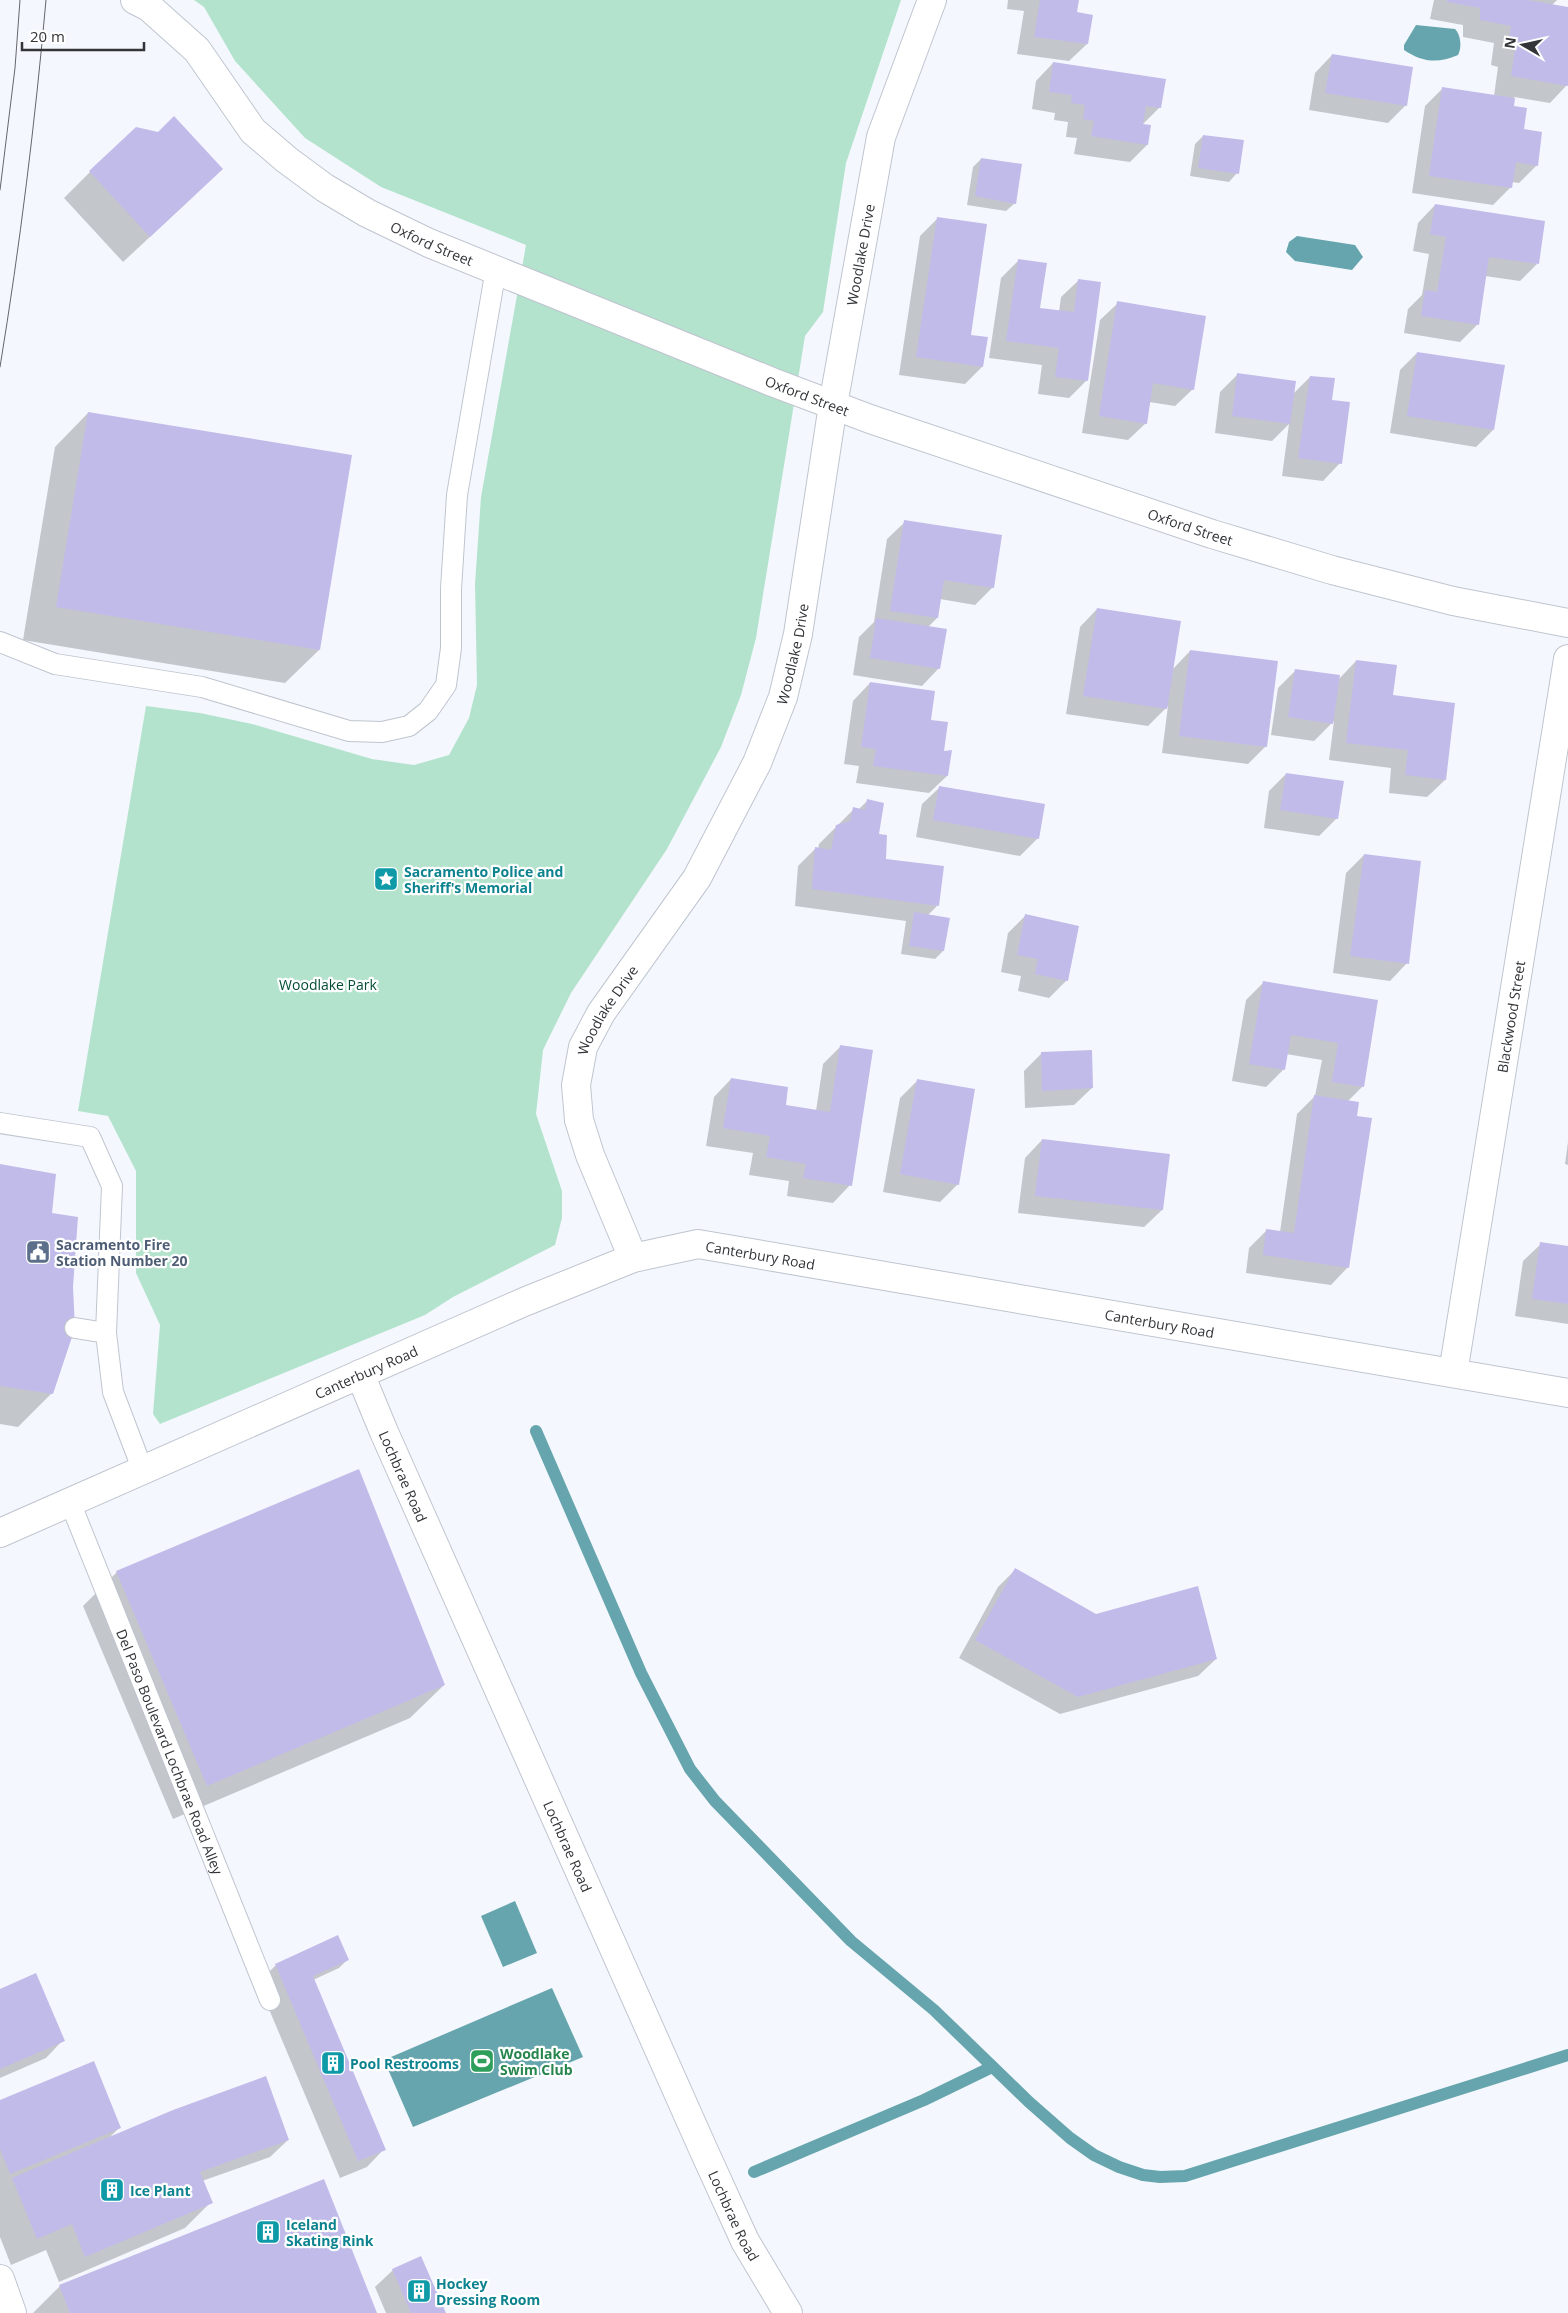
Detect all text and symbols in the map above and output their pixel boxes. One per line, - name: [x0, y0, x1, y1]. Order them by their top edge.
- scale bar: [22, 20, 145, 52]
- north arrow: [1498, 20, 1548, 70]
- text: 20 m: [30, 26, 65, 46]
- text: N: [1499, 36, 1520, 50]
- street label: Woodlake Drive: [842, 202, 878, 307]
- street label: Oxford Street: [388, 216, 476, 269]
- street label: Oxford Street: [762, 371, 852, 420]
- street label: Oxford Street: [1145, 504, 1235, 549]
- street label: Woodlake Drive: [771, 602, 812, 707]
- place label: Sacramento Police and Sheriff's Memorial: [404, 862, 563, 897]
- place icon: Sacramento Police and Sheriff's Memorial: [373, 866, 399, 892]
- street label: Blackwood Street: [1492, 959, 1529, 1074]
- street label: Woodlake Drive: [572, 961, 642, 1056]
- park label: Woodlake Park: [279, 975, 378, 994]
- place label: Sacramento Fire Station Number 20: [56, 1235, 188, 1270]
- street label: Canterbury Road: [704, 1236, 817, 1273]
- public building icon: Sacramento Fire Station Number 20: [25, 1239, 51, 1265]
- street label: Canterbury Road: [1103, 1304, 1216, 1342]
- street label: Canterbury Road: [311, 1341, 421, 1403]
- street label: Lochbrae Road: [375, 1427, 432, 1525]
- street label: Del Paso Boulevard Lochbrae Road Alley: [112, 1626, 228, 1878]
- street label: Lochbrae Road: [540, 1797, 597, 1895]
- place label: Woodlake Swim Club: [500, 2044, 573, 2079]
- sports icon: Woodlake Swim Club: [469, 2048, 495, 2074]
- building icon: Pool Restrooms: [320, 2050, 346, 2076]
- place label: Pool Restrooms: [350, 2054, 459, 2073]
- street label: Lochbrae Road: [705, 2167, 764, 2264]
- building icon: Ice Plant: [99, 2177, 125, 2203]
- place label: Ice Plant: [130, 2181, 191, 2200]
- place label: Iceland Skating Rink: [286, 2215, 374, 2250]
- building icon: Iceland Skating Rink: [255, 2219, 281, 2245]
- place label: Hockey Dressing Room: [436, 2274, 540, 2309]
- building icon: Hockey Dressing Room: [406, 2278, 432, 2304]

